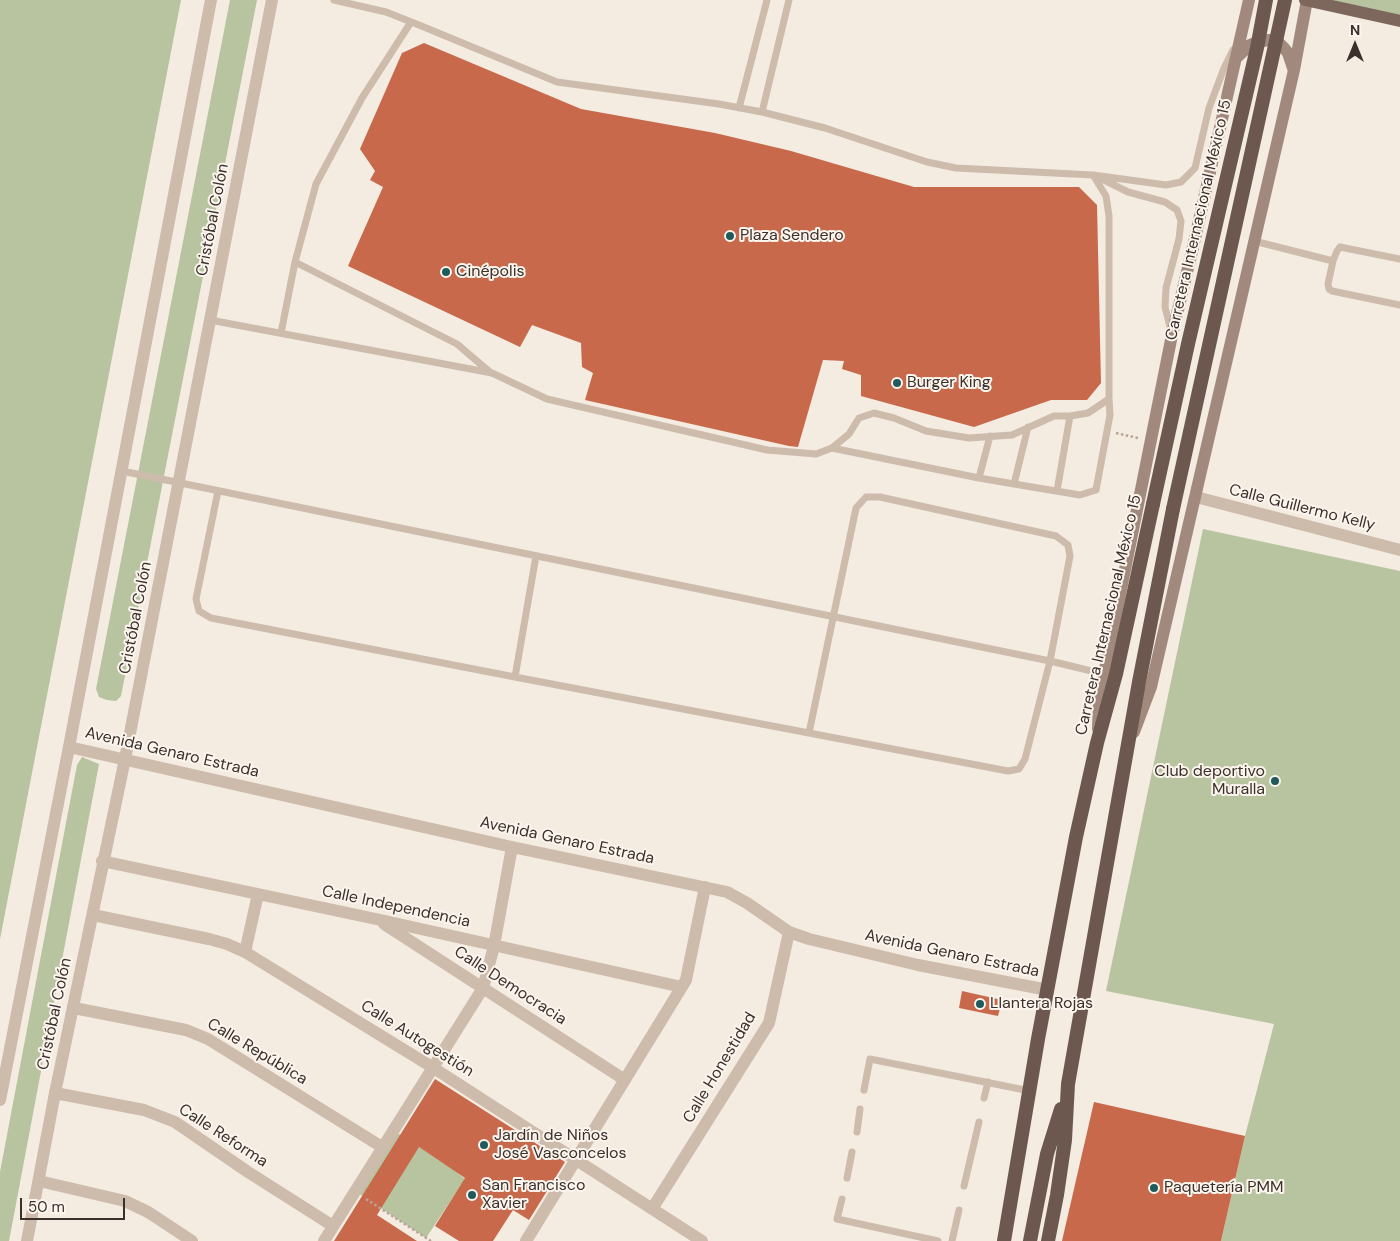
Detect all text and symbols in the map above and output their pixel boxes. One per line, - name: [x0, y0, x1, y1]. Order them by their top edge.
- north arrow: [1330, 20, 1380, 70]
- text: N: [1350, 21, 1360, 39]
- street label: Carretera Internacional México 15: [1162, 98, 1236, 342]
- street label: Cristóbal Colón: [193, 162, 233, 278]
- place label: Plaza Sendero: [740, 226, 844, 246]
- marker: Plaza Sendero: [724, 230, 736, 242]
- place label: Cinépolis: [456, 262, 525, 282]
- marker: Cinépolis: [440, 266, 452, 278]
- place label: Burger King: [907, 373, 991, 393]
- marker: Burger King: [891, 377, 903, 389]
- street label: Calle Guillermo Kelly: [1227, 481, 1377, 535]
- street label: Carretera Internacional México 15: [1072, 493, 1146, 737]
- street label: Cristóbal Colón: [116, 560, 156, 676]
- street label: Avenida Genaro Estrada: [83, 724, 261, 782]
- place label: Club deportivo Muralla: [1154, 762, 1265, 800]
- marker: Club deportivo Muralla: [1269, 775, 1281, 787]
- street label: Avenida Genaro Estrada: [478, 813, 656, 869]
- street label: Calle Independencia: [320, 882, 472, 932]
- street label: Avenida Genaro Estrada: [863, 926, 1041, 982]
- street label: Calle Democracia: [450, 943, 570, 1029]
- street label: Cristóbal Colón: [34, 956, 76, 1072]
- place label: Llantera Rojas: [990, 994, 1093, 1014]
- street label: Calle Autogestión: [357, 997, 477, 1081]
- marker: Llantera Rojas: [974, 998, 986, 1010]
- street label: Calle Honestidad: [679, 1009, 761, 1127]
- street label: Calle República: [204, 1015, 310, 1089]
- street label: Calle Reforma: [175, 1100, 271, 1172]
- place label: Jardín de Niños José Vasconcelos: [494, 1126, 627, 1164]
- marker: Jardín de Niños José Vasconcelos: [478, 1139, 490, 1151]
- place label: San Francisco Xavier: [482, 1176, 585, 1214]
- place label: Paquetería PMM: [1164, 1178, 1283, 1198]
- marker: Paquetería PMM: [1148, 1182, 1160, 1194]
- scale bar: [22, 1188, 128, 1220]
- marker: San Francisco Xavier: [466, 1189, 478, 1201]
- text: 50 m: [28, 1197, 65, 1217]

